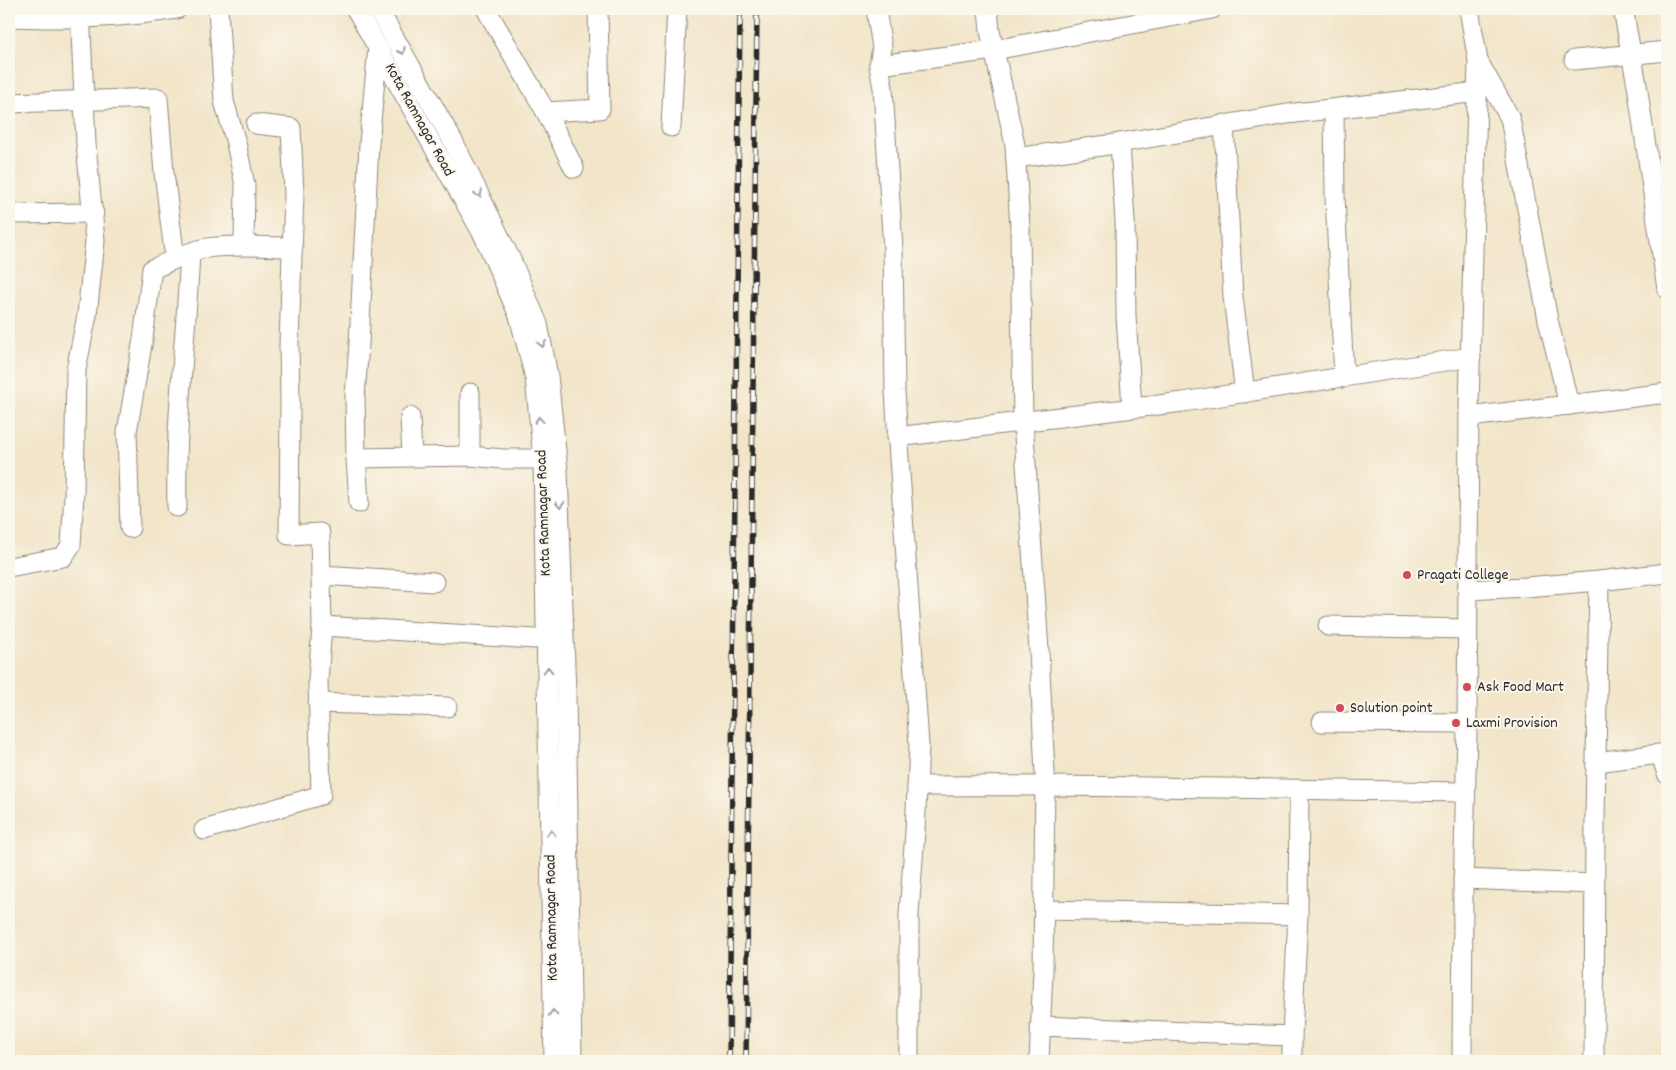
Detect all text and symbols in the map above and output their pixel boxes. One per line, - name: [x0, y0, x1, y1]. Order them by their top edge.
- one-way arrow: [396, 46, 406, 55]
- street label: Kota Ramnagar Road: [378, 59, 460, 181]
- one-way arrow: [473, 189, 483, 198]
- one-way arrow: [536, 339, 547, 348]
- one-way arrow: [534, 416, 545, 424]
- street label: Kota Ramnagar Road: [530, 449, 558, 577]
- one-way arrow: [554, 501, 565, 509]
- place label: Pragati College: [1417, 564, 1508, 587]
- marker: Pragati College: [1401, 569, 1413, 581]
- one-way arrow: [543, 666, 553, 674]
- place label: Ask Food Mart: [1477, 676, 1564, 699]
- marker: Ask Food Mart: [1461, 681, 1473, 693]
- place label: Solution point: [1350, 697, 1433, 720]
- marker: Solution point: [1334, 702, 1346, 714]
- place label: Laxmi Provision: [1466, 712, 1558, 735]
- marker: Laxmi Provision: [1450, 717, 1462, 729]
- one-way arrow: [545, 828, 556, 836]
- street label: Kota Ramnagar Road: [539, 854, 565, 982]
- one-way arrow: [548, 1008, 559, 1016]

